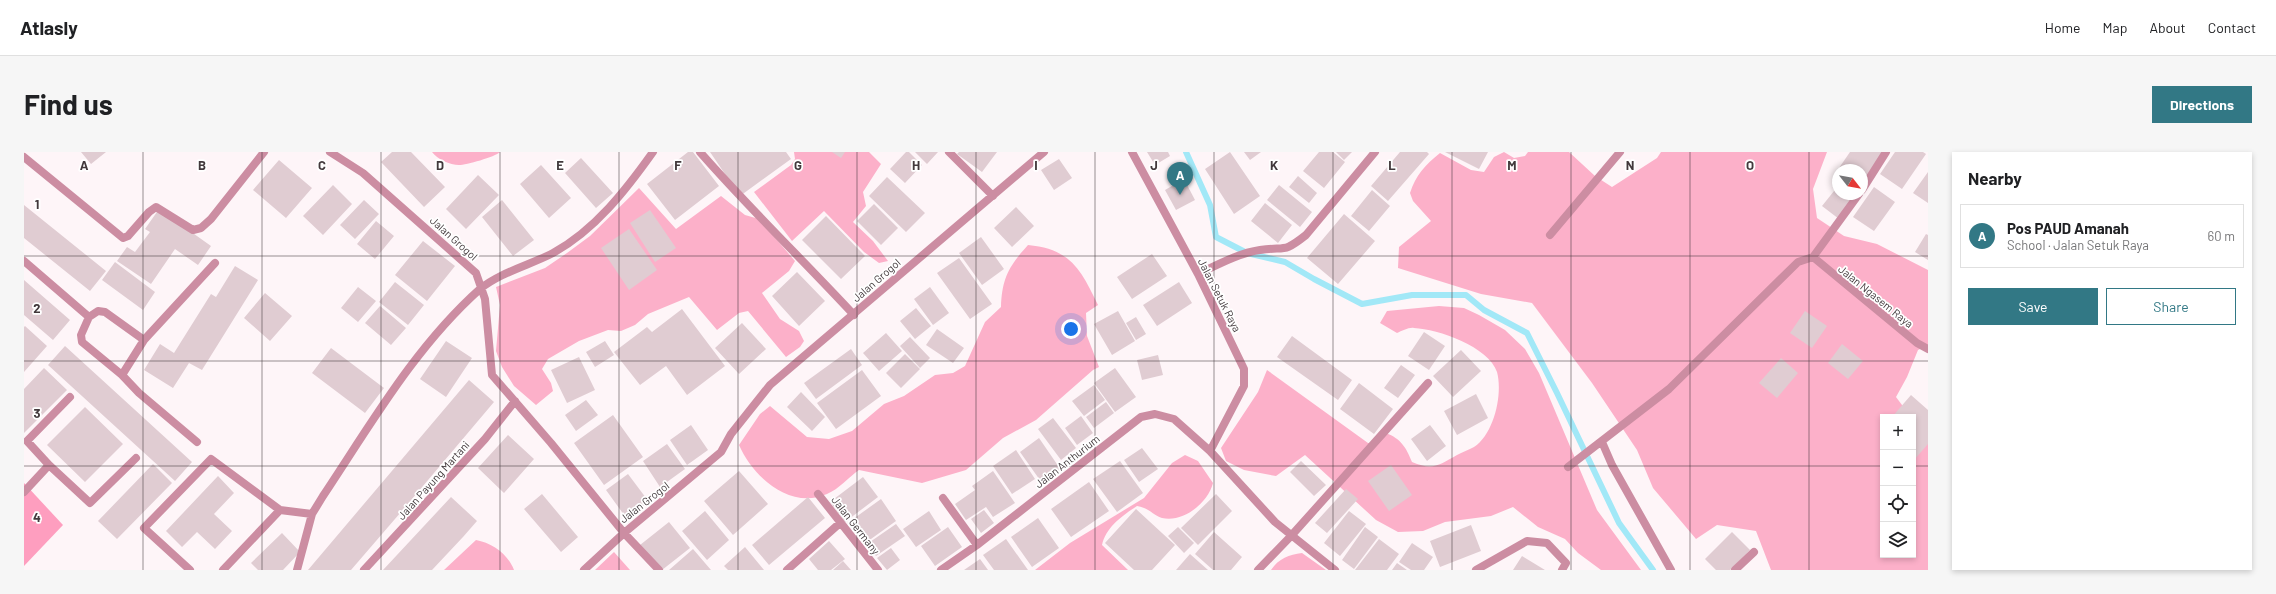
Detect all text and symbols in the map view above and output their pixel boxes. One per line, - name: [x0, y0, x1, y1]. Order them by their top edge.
- text: Atlasly: [20, 16, 78, 39]
- text: Home: [2045, 19, 2081, 36]
- text: Map: [2103, 19, 2127, 36]
- text: About: [2149, 19, 2186, 36]
- text: Contact: [2208, 19, 2256, 36]
- button: Directions: [2152, 86, 2252, 123]
- text: Find us: [24, 87, 113, 121]
- text: A: [80, 157, 89, 173]
- text: B: [198, 157, 206, 173]
- text: C: [318, 157, 326, 173]
- text: D: [436, 157, 444, 173]
- text: E: [556, 157, 564, 173]
- text: F: [674, 157, 682, 173]
- text: G: [794, 157, 802, 173]
- text: H: [912, 157, 920, 173]
- text: I: [1034, 157, 1038, 173]
- text: J: [1150, 157, 1158, 173]
- text: K: [1270, 157, 1278, 173]
- text: L: [1388, 157, 1396, 173]
- text: M: [1507, 157, 1517, 173]
- text: N: [1626, 157, 1634, 173]
- text: O: [1746, 157, 1754, 173]
- pin: A: [1167, 162, 1193, 195]
- north arrow: [1832, 164, 1868, 200]
- text: Nearby: [1968, 168, 2022, 188]
- text: 1: [35, 196, 39, 212]
- street label: Jalan Grogol: [428, 213, 480, 263]
- text: Pos PAUD Amanah: [2007, 219, 2129, 237]
- text: A: [1978, 228, 1986, 244]
- text: 60 m: [2208, 228, 2235, 244]
- text: School · Jalan Setuk Raya: [2007, 237, 2149, 253]
- street label: Jalan Grogol: [849, 256, 903, 304]
- street label: Jalan Setuk Raya: [1196, 256, 1244, 334]
- street label: Jalan Ngasem Raya: [1836, 262, 1916, 330]
- button: Save: [1968, 288, 2098, 325]
- button: Share: [2106, 288, 2236, 325]
- text: 2: [33, 300, 41, 316]
- your location: [1061, 319, 1081, 339]
- text: 3: [33, 405, 41, 421]
- map controls: [1880, 414, 1916, 558]
- button: +: [1880, 414, 1916, 450]
- street label: Jalan Anthurium: [1032, 432, 1102, 490]
- street label: Jalan Payung Martani: [394, 438, 472, 522]
- button: −: [1880, 450, 1916, 486]
- street label: Jalan Grogol: [617, 479, 671, 525]
- button: locate: [1880, 486, 1916, 522]
- street label: Jalan Germany: [829, 493, 883, 557]
- text: 4: [33, 509, 41, 525]
- button: layers: [1880, 522, 1916, 558]

